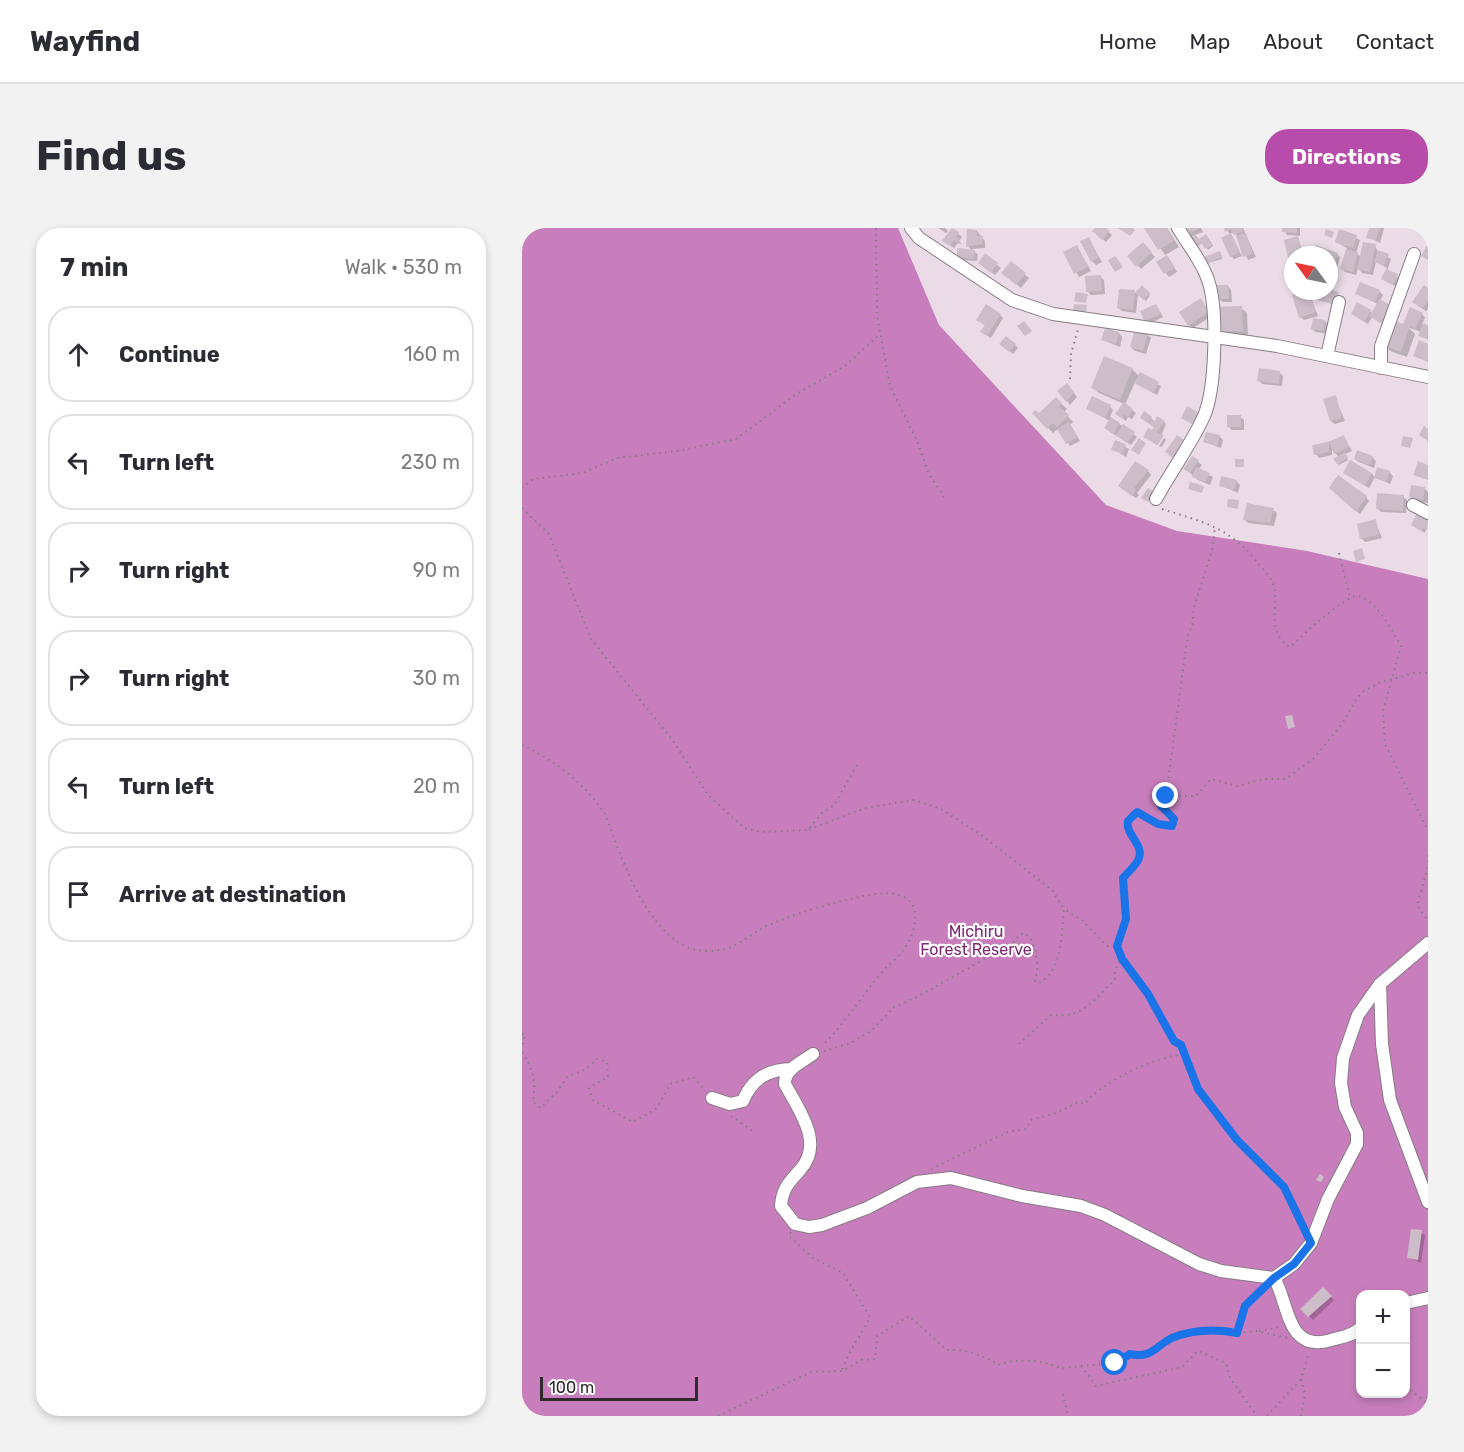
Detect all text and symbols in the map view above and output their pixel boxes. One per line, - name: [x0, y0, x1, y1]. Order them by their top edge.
- text: Wayfind: [30, 25, 140, 58]
- text: Home: [1099, 29, 1156, 54]
- text: Map: [1189, 29, 1230, 54]
- text: About: [1263, 29, 1323, 54]
- text: Contact: [1356, 29, 1434, 54]
- button: Directions: [1265, 129, 1428, 184]
- text: Find us: [36, 131, 187, 181]
- north arrow: [1284, 246, 1338, 300]
- text: 7 min: [60, 252, 128, 283]
- text: Walk · 530 m: [345, 255, 462, 279]
- icon: ahead: [62, 338, 95, 371]
- text: Continue: [119, 341, 220, 368]
- text: 160 m: [404, 342, 460, 366]
- icon: left: [62, 446, 95, 479]
- text: Turn left: [119, 449, 214, 476]
- text: 230 m: [401, 450, 460, 474]
- icon: right: [62, 554, 95, 587]
- text: Turn right: [119, 557, 229, 584]
- text: 90 m: [413, 558, 460, 582]
- icon: right: [62, 662, 95, 695]
- text: Turn right: [119, 665, 229, 692]
- text: 30 m: [413, 666, 460, 690]
- icon: left: [62, 770, 95, 803]
- text: Turn left: [119, 773, 214, 800]
- text: 20 m: [413, 774, 460, 798]
- route end: [1152, 782, 1178, 808]
- icon: arrive: [62, 878, 95, 911]
- text: Arrive at destination: [119, 881, 346, 908]
- park label: Michiru Forest Reserve: [920, 922, 1032, 959]
- map controls: [1356, 1290, 1410, 1398]
- button: +: [1356, 1290, 1410, 1344]
- button: −: [1356, 1344, 1410, 1398]
- route start: [1101, 1349, 1127, 1375]
- scale bar: [540, 1374, 698, 1402]
- text: 100 m: [549, 1378, 594, 1397]

